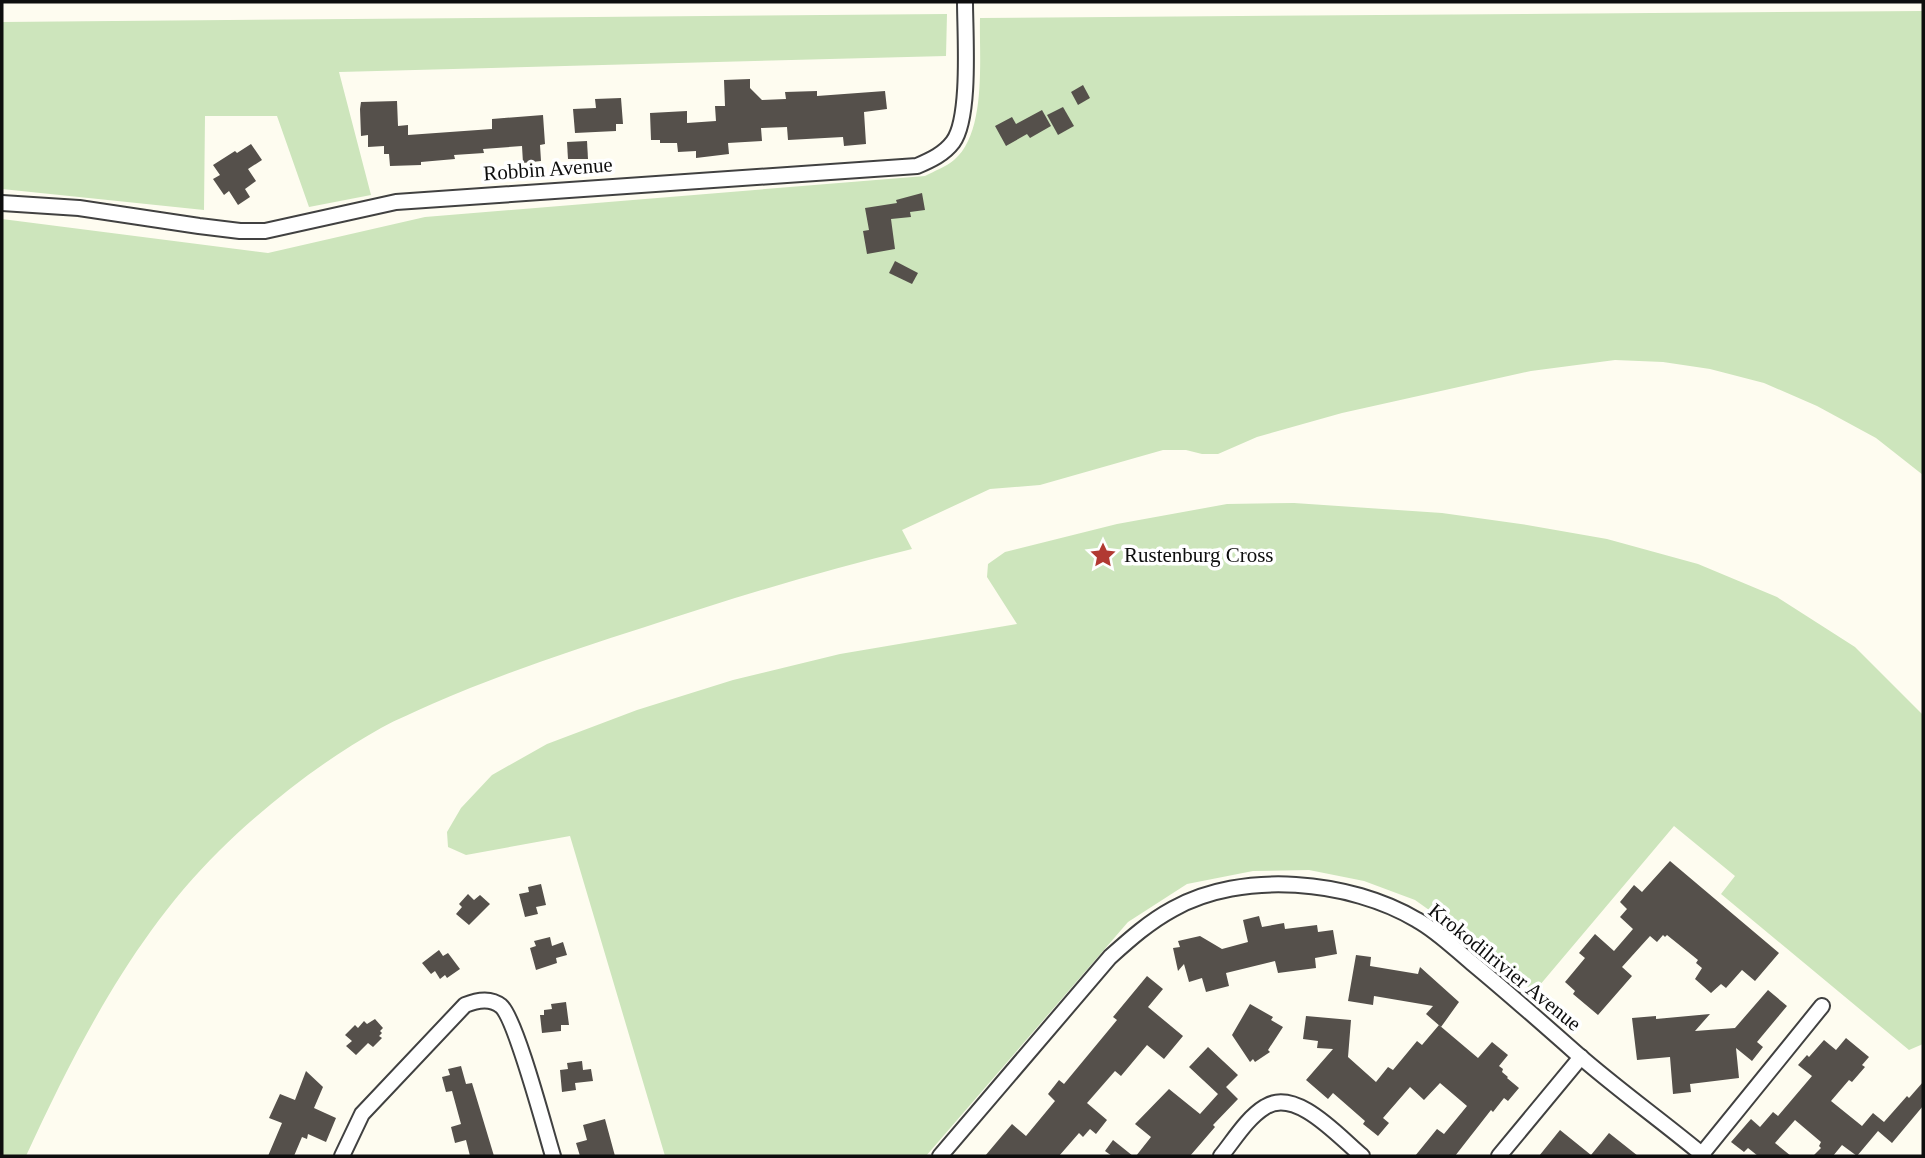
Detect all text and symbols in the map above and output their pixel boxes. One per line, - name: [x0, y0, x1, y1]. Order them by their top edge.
- street label: Robbin Avenue: [482, 153, 614, 185]
- place icon: Rustenburg Cross: [1088, 540, 1118, 570]
- place label: Rustenburg Cross: [1124, 543, 1274, 567]
- street label: Krokodilrivier Avenue: [1424, 898, 1586, 1036]

